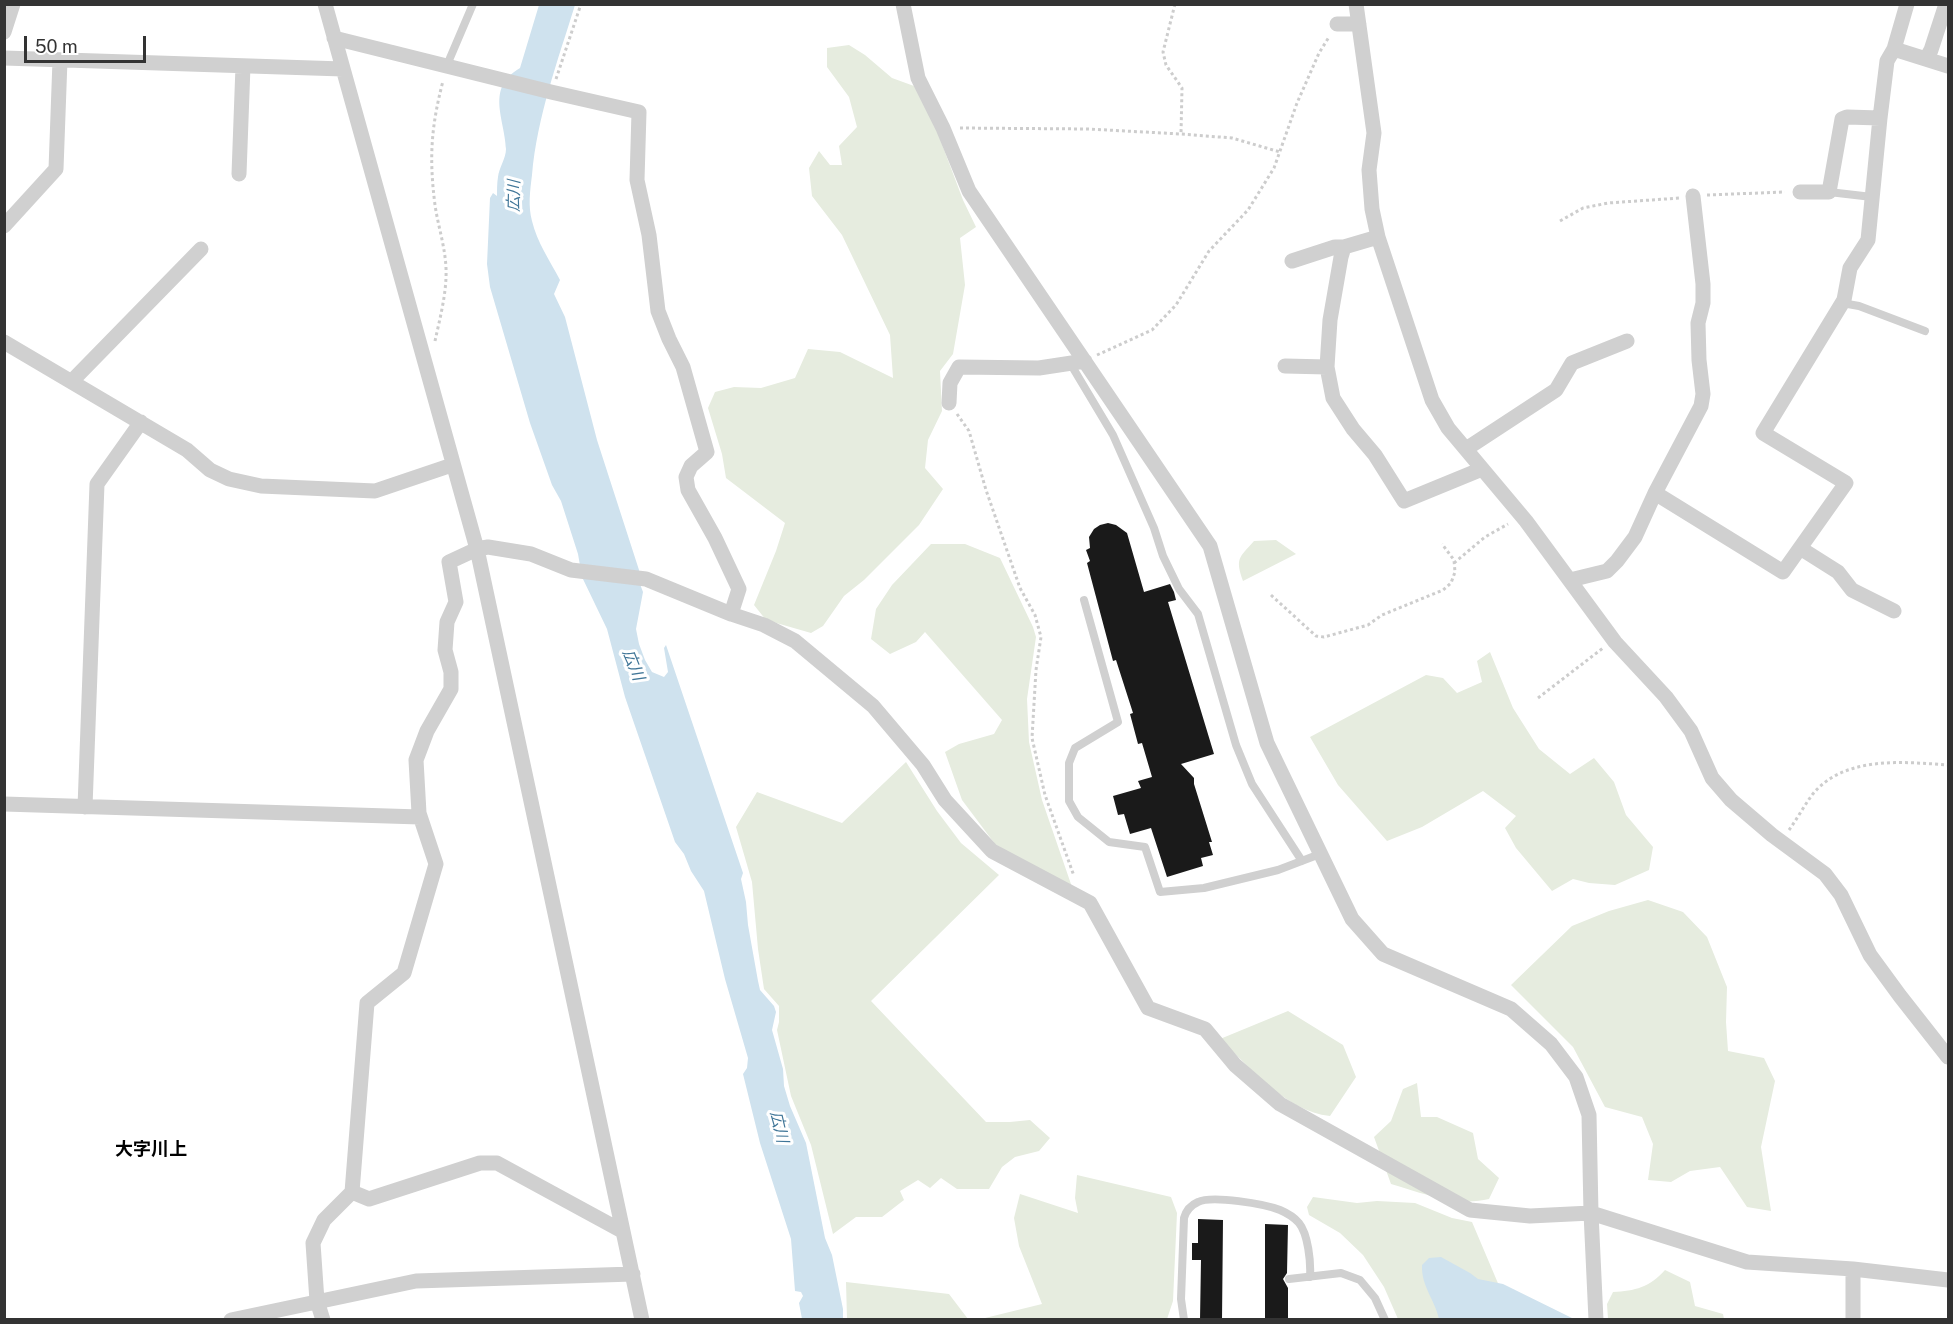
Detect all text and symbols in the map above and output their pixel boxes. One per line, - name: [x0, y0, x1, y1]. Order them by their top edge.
- scale bar: [27, 24, 148, 62]
- text: 50 m: [35, 36, 78, 57]
- water label: 広川: [504, 180, 524, 212]
- water label: 広川: [618, 647, 648, 683]
- water label: 広川: [766, 1109, 792, 1145]
- district label: 大字川上: [115, 1138, 187, 1160]

